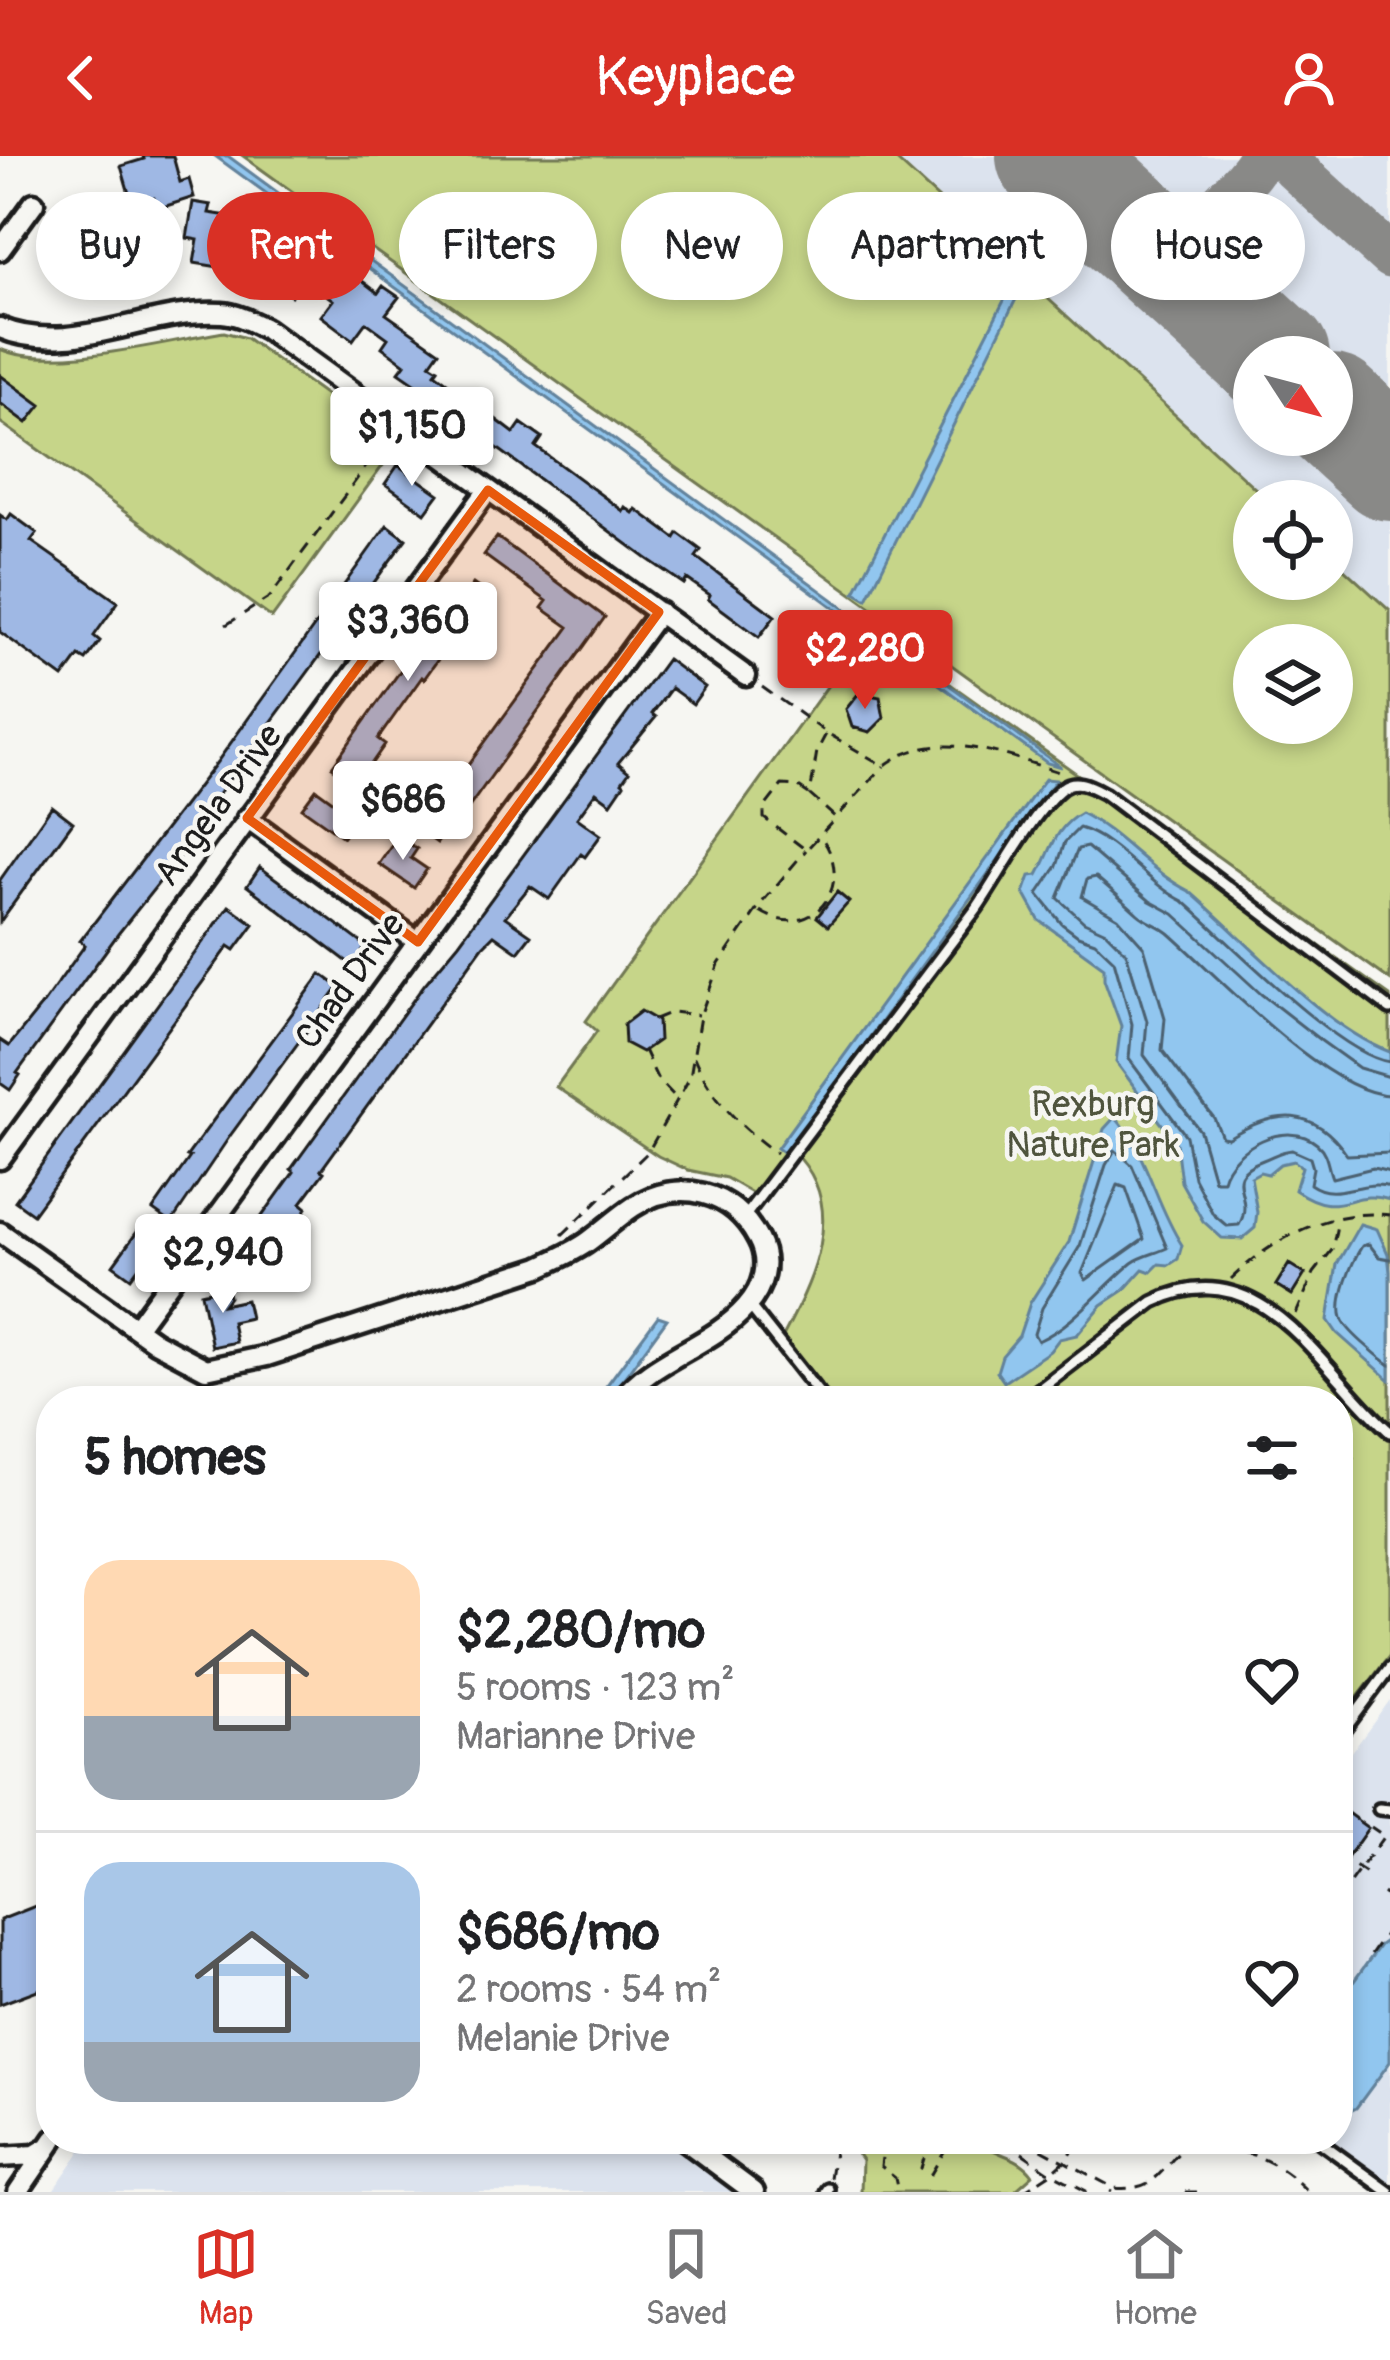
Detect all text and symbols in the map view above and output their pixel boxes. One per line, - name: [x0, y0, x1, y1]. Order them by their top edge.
- text: Keyplace: [595, 44, 795, 112]
- icon: back: [48, 45, 114, 111]
- icon: person: [1276, 45, 1342, 111]
- chip: Buy: [36, 192, 183, 300]
- chip: Rent: [207, 192, 375, 300]
- chip: Filters: [399, 192, 597, 300]
- chip: New: [621, 192, 783, 300]
- chip: Apartment: [807, 192, 1087, 300]
- chip: House: [1111, 192, 1305, 300]
- north arrow: [1233, 336, 1353, 456]
- map controls: [1233, 336, 1353, 744]
- pin: $1,150: [314, 387, 510, 489]
- text: $1,150: [357, 401, 467, 450]
- button: locate: [1233, 480, 1353, 600]
- pin: $3,360: [310, 582, 506, 684]
- text: $3,360: [346, 596, 470, 645]
- pin: $2,280: [767, 610, 963, 712]
- text: $2,280: [805, 624, 925, 673]
- button: layers: [1233, 624, 1353, 744]
- street label: Angela Drive: [144, 715, 292, 895]
- pin: $686: [332, 761, 474, 863]
- text: $686: [360, 775, 446, 824]
- street label: Chad Drive: [286, 903, 415, 1058]
- park label: Rexburg Nature Park: [1006, 1082, 1180, 1168]
- pin: $2,940: [125, 1214, 321, 1316]
- text: $2,940: [162, 1228, 284, 1277]
- icon: filters: [1239, 1425, 1305, 1491]
- text: 5 homes: [84, 1426, 266, 1490]
- text: $2,280/mo: [456, 1599, 705, 1663]
- icon: home: [180, 1608, 324, 1752]
- icon: heart: [1239, 1647, 1305, 1713]
- text: 5 rooms · 123 m²: [456, 1663, 735, 1712]
- text: Marianne Drive: [456, 1712, 695, 1761]
- text: $686/mo: [456, 1901, 660, 1965]
- icon: home: [180, 1910, 324, 2054]
- icon: heart: [1239, 1949, 1305, 2015]
- text: 2 rooms · 54 m²: [456, 1965, 721, 2014]
- text: Melanie Drive: [456, 2014, 670, 2063]
- tab: Map: [193, 2221, 259, 2334]
- tab: Saved: [645, 2221, 727, 2334]
- tab: Home: [1114, 2221, 1197, 2334]

